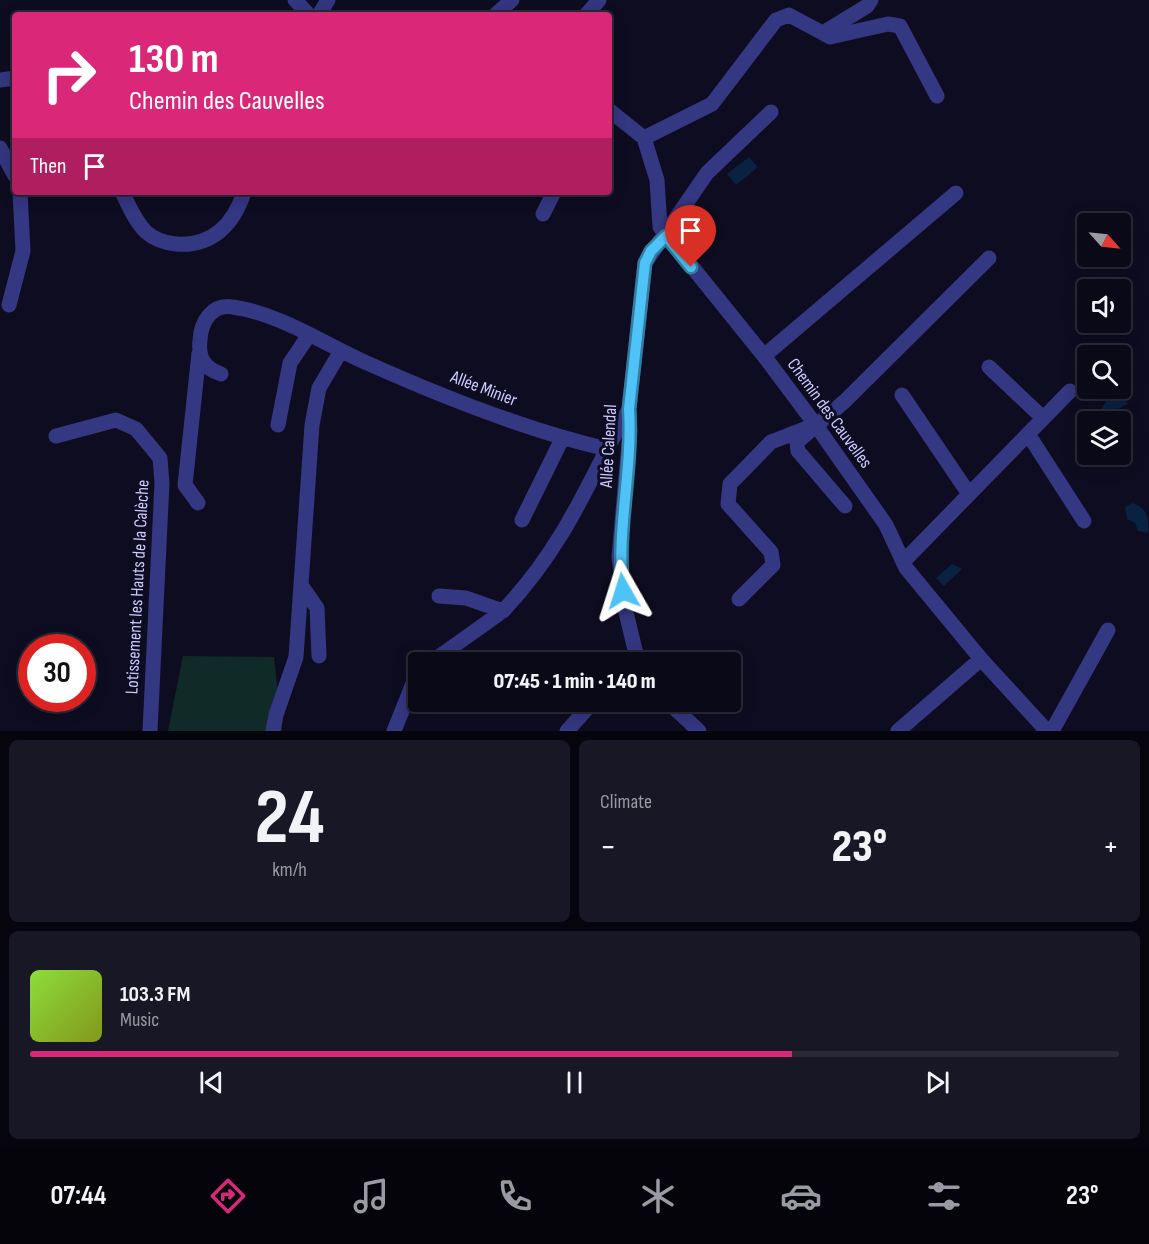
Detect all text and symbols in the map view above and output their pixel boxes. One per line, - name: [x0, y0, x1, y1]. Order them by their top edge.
- text: 130 m: [129, 34, 219, 85]
- icon: right: [30, 36, 108, 114]
- text: Chemin des Cauvelles: [129, 85, 325, 117]
- icon: arrive: [78, 150, 111, 183]
- text: Then: [30, 153, 66, 180]
- pin: [665, 205, 716, 267]
- north arrow: [1077, 213, 1131, 267]
- map controls: [1077, 213, 1131, 465]
- icon: arrive: [674, 214, 707, 247]
- button: sound: [1077, 279, 1131, 333]
- button: search: [1077, 345, 1131, 399]
- street label: Chemin des Cauvelles: [783, 354, 876, 472]
- street label: Allée Minier: [447, 366, 520, 411]
- street label: Allée Calendal: [596, 404, 621, 489]
- button: layers: [1077, 411, 1131, 465]
- street label: Lotissement les Hauts de la Calèche: [121, 479, 154, 695]
- position arrow: [591, 559, 655, 623]
- speed limit sign: 30: [18, 634, 96, 712]
- text: 07:45 · 1 min · 140 m: [493, 668, 656, 695]
- text: 24: [254, 772, 325, 865]
- text: Climate: [600, 790, 652, 814]
- text: 23°: [832, 820, 887, 875]
- text: −: [600, 827, 616, 867]
- text: +: [1103, 827, 1119, 867]
- text: km/h: [272, 858, 307, 882]
- text: 103.3 FM: [120, 981, 190, 1008]
- text: Music: [120, 1008, 159, 1032]
- icon: previous: [195, 1066, 228, 1099]
- icon: pause: [558, 1066, 591, 1099]
- icon: next: [921, 1066, 954, 1099]
- icon: directions: [207, 1175, 249, 1217]
- icon: music: [350, 1175, 392, 1217]
- icon: phone: [494, 1175, 536, 1217]
- icon: climate: [637, 1175, 679, 1217]
- icon: car: [780, 1175, 822, 1217]
- icon: filters: [923, 1175, 965, 1217]
- text: 07:44: [51, 1180, 106, 1212]
- text: 23°: [1066, 1180, 1098, 1212]

